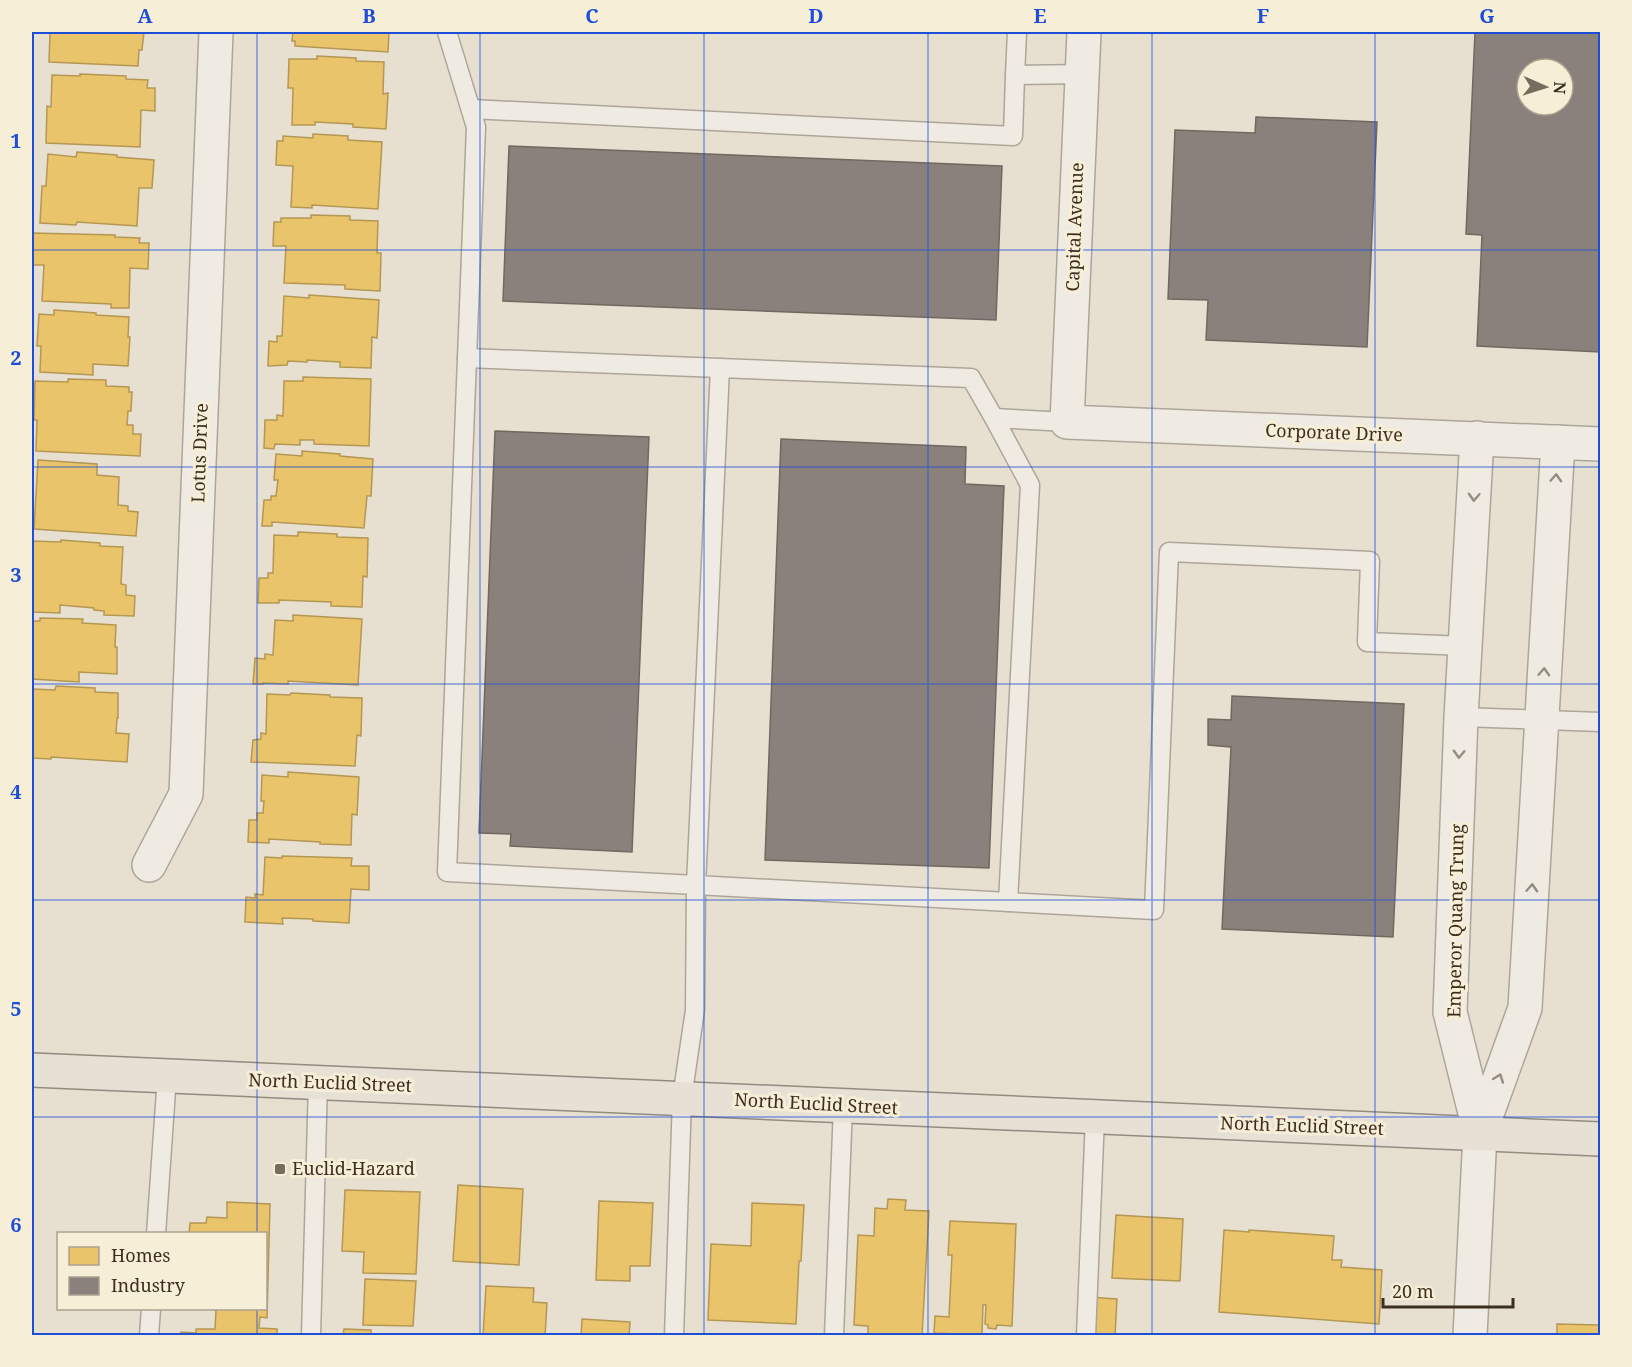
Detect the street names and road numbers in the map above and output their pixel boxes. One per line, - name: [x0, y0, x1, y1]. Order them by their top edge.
- street label: Capital Avenue: [1060, 162, 1088, 292]
- street label: Lotus Drive: [185, 403, 213, 503]
- street label: Corporate Drive: [1265, 418, 1403, 446]
- street label: Emperor Quang Trung: [1441, 823, 1469, 1018]
- street label: North Euclid Street: [248, 1067, 412, 1097]
- street label: North Euclid Street: [734, 1087, 898, 1119]
- street label: North Euclid Street: [1220, 1110, 1384, 1140]

